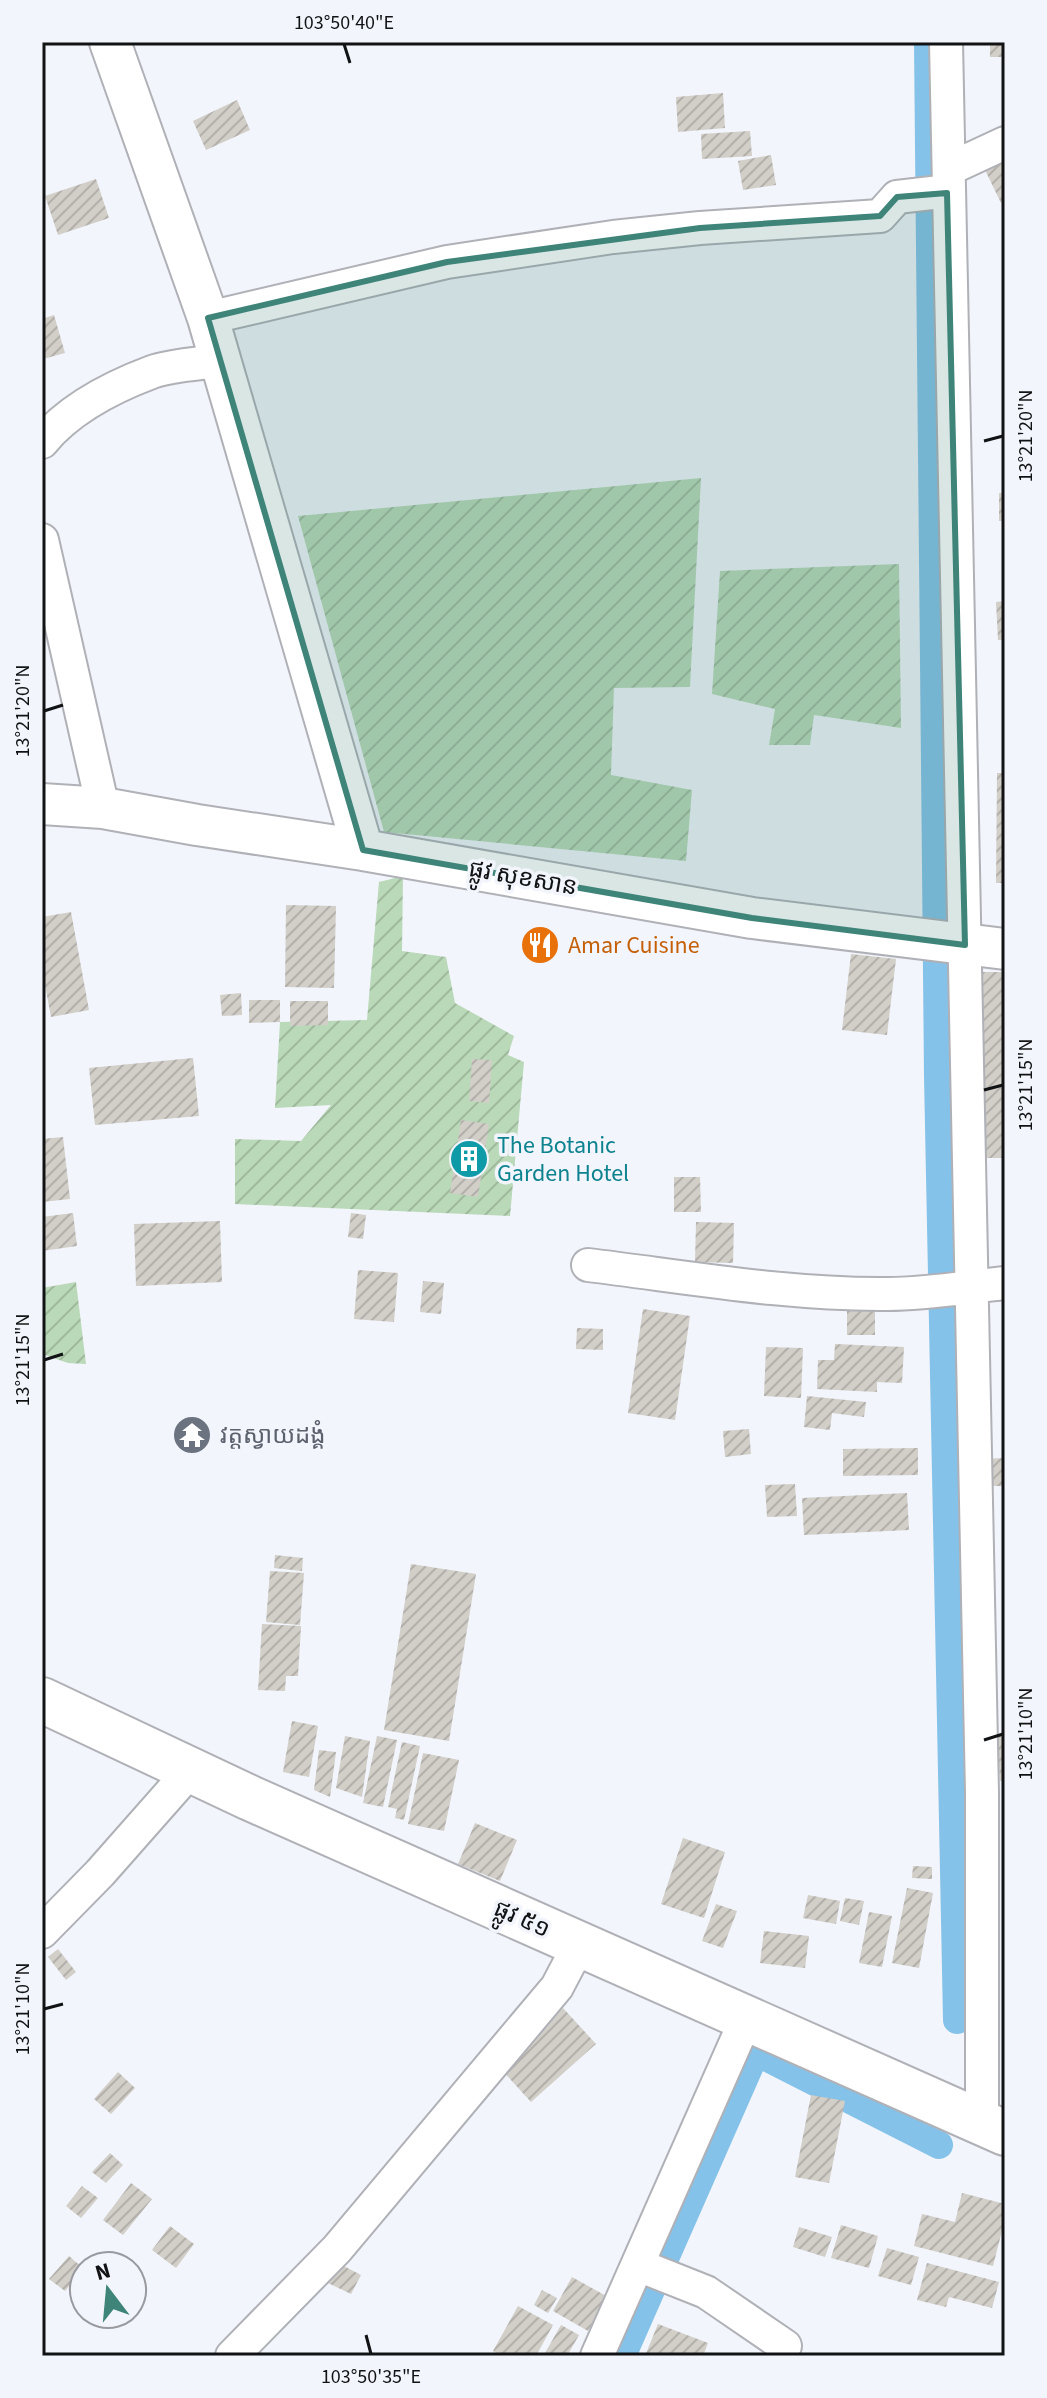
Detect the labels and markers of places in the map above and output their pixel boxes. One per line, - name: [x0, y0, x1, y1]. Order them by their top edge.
- restaurant icon: Amar Cuisine: [519, 924, 561, 966]
- place label: Amar Cuisine: [568, 928, 700, 963]
- place label: The Botanic Garden Hotel: [497, 1128, 629, 1191]
- building icon: The Botanic Garden Hotel: [448, 1138, 490, 1180]
- temple icon: វត្តស្វាយដង្គំ: [171, 1414, 213, 1456]
- place label: វត្តស្វាយដង្គំ: [220, 1418, 326, 1453]

